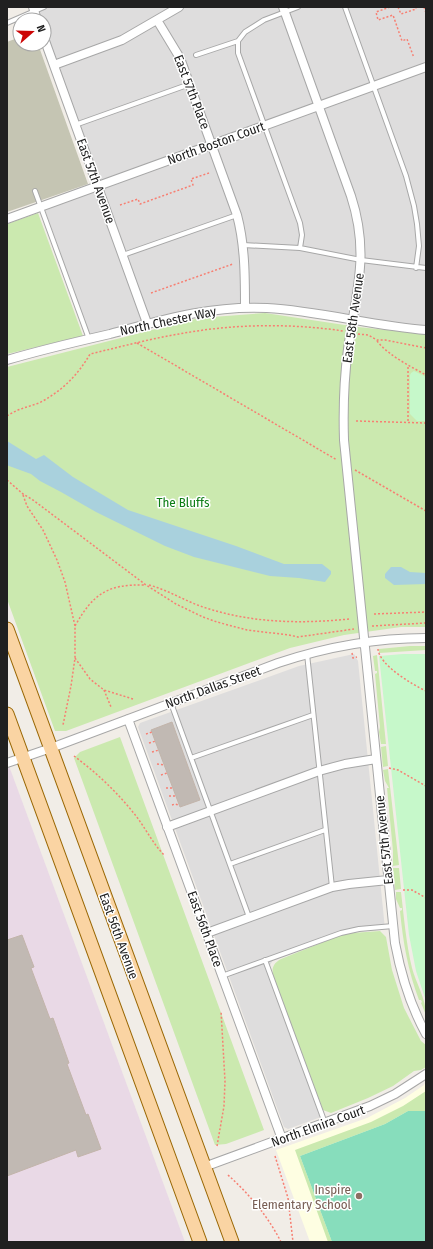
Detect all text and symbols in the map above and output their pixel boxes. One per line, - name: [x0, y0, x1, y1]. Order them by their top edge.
- north arrow: [12, 12, 52, 52]
- text: N: [34, 23, 48, 34]
- street label: East 57th Place: [171, 53, 213, 131]
- street label: North Boston Court: [165, 118, 267, 168]
- street label: East 57th Avenue: [74, 136, 118, 226]
- street label: East 58th Avenue: [339, 272, 367, 364]
- street label: North Chester Way: [118, 303, 218, 339]
- park label: The Bluffs: [156, 495, 210, 510]
- street label: North Dallas Street: [163, 662, 264, 711]
- street label: East 57th Avenue: [372, 795, 396, 885]
- street label: East 56th Place: [184, 889, 226, 969]
- street label: East 56th Avenue: [96, 891, 142, 981]
- street label: North Elmira Court: [269, 1102, 368, 1150]
- place label: Inspire Elementary School: [252, 1182, 352, 1212]
- marker: Inspire Elementary School: [354, 1191, 364, 1201]

